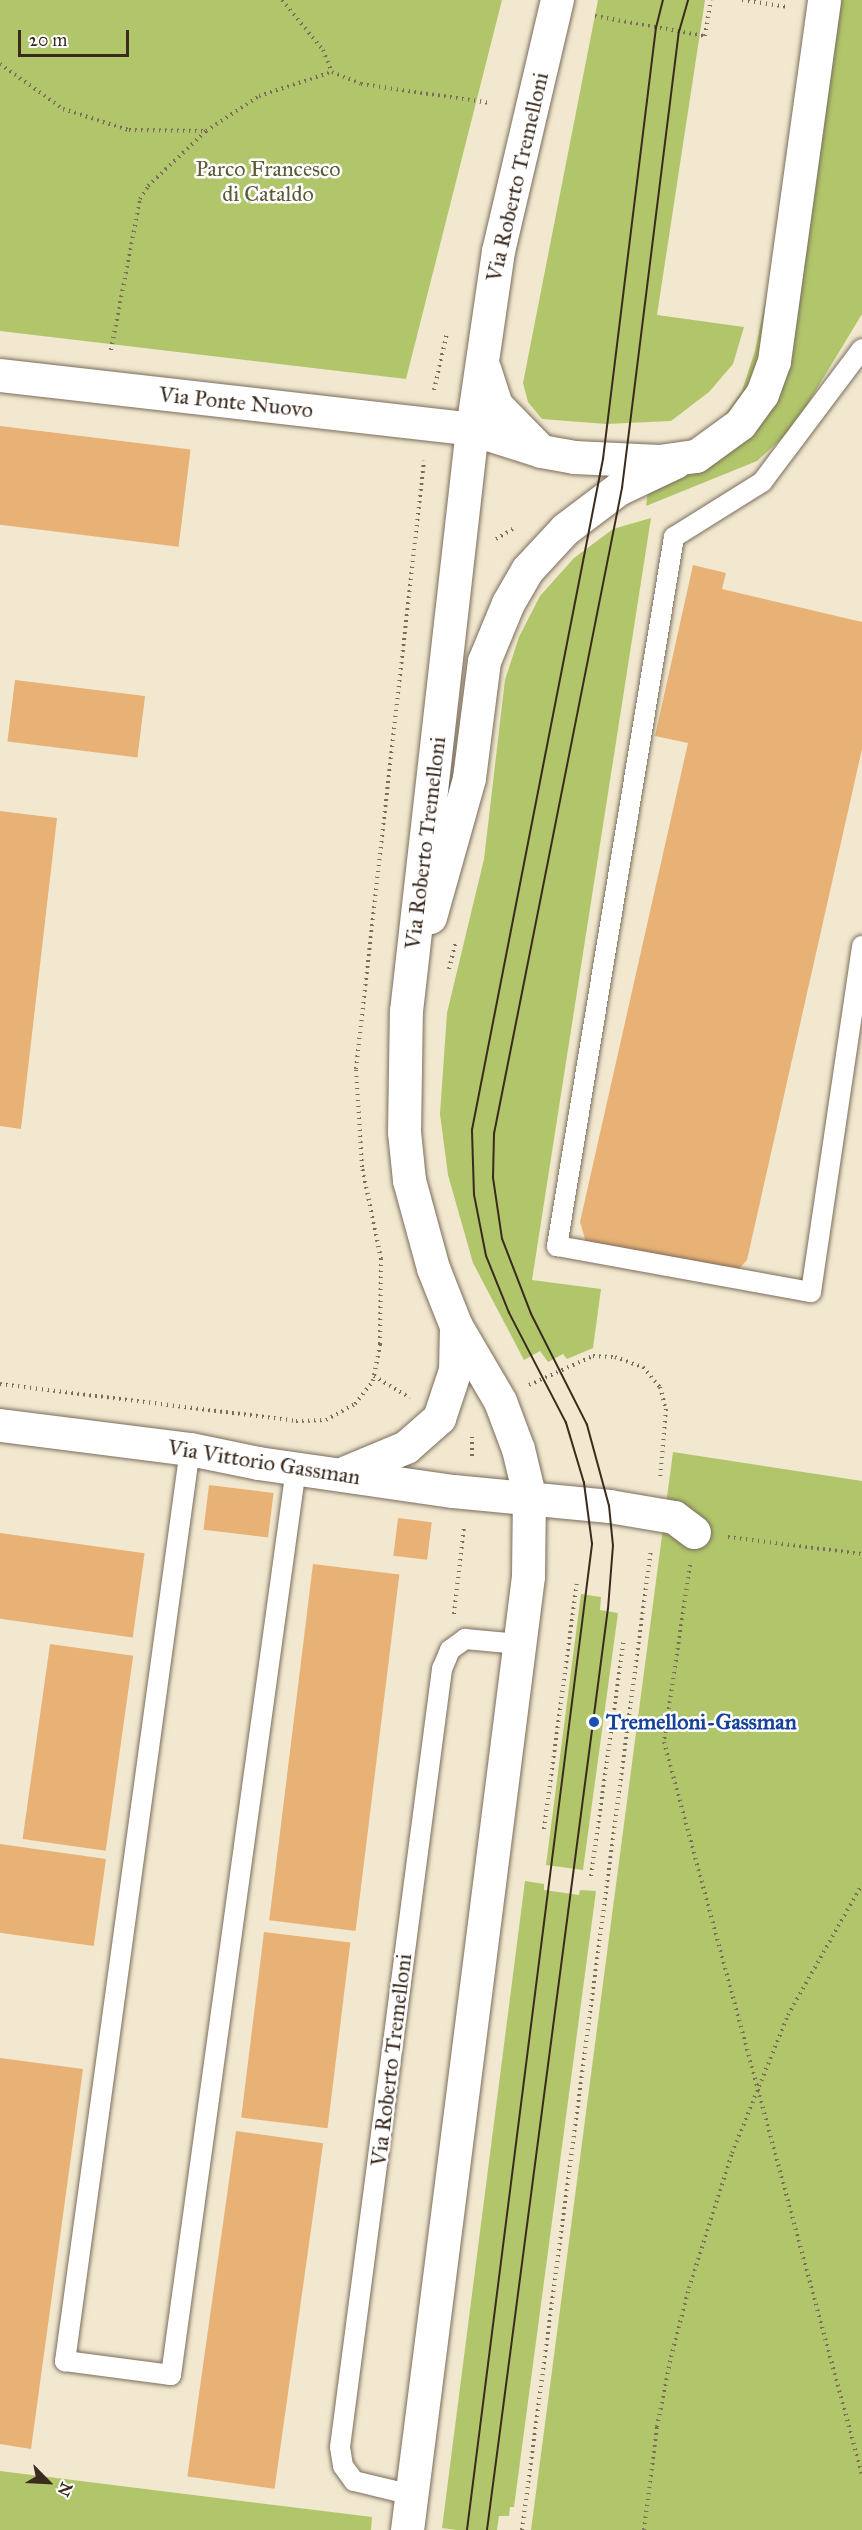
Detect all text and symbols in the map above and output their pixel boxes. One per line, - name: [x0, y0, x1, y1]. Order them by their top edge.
- scale bar: [21, 18, 132, 56]
- text: 20 m: [29, 29, 67, 51]
- street label: Via Roberto Tremelloni: [480, 70, 554, 284]
- park label: Parco Francesco di Cataldo: [195, 155, 341, 206]
- street label: Via Ponte Nuovo: [158, 381, 314, 423]
- street label: Via Roberto Tremelloni: [399, 735, 451, 951]
- street label: Via Vittorio Gassman: [166, 1434, 362, 1490]
- place label: Tremelloni-Gassman: [606, 1709, 797, 1735]
- marker: Tremelloni-Gassman: [587, 1715, 601, 1729]
- street label: Via Roberto Tremelloni: [365, 1952, 417, 2168]
- north arrow: [18, 2452, 78, 2512]
- text: N: [53, 2479, 76, 2500]

